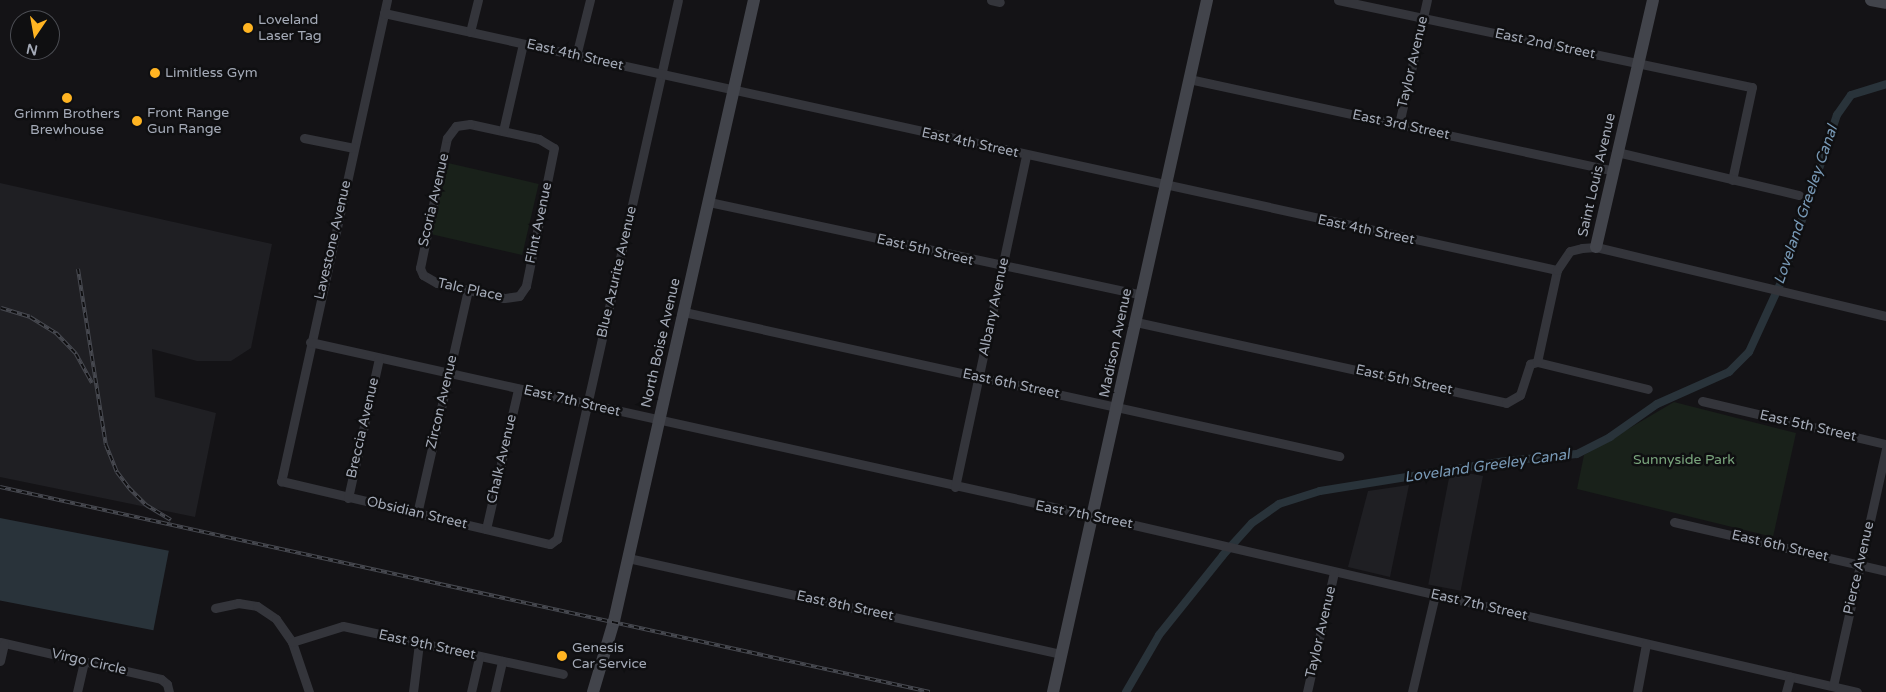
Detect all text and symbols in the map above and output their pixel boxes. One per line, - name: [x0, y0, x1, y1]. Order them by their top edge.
- north arrow: [10, 10, 60, 60]
- place label: Loveland Laser Tag: [258, 12, 322, 44]
- street label: Taylor Avenue: [1394, 14, 1432, 110]
- marker: Loveland Laser Tag: [242, 22, 254, 34]
- street label: East 2nd Street: [1493, 25, 1597, 63]
- street label: East 4th Street: [525, 36, 625, 74]
- text: N: [25, 40, 39, 59]
- place label: Limitless Gym: [165, 65, 258, 81]
- marker: Limitless Gym: [149, 67, 161, 79]
- marker: Grimm Brothers Brewhouse: [61, 92, 73, 104]
- place label: Front Range Gun Range: [147, 105, 229, 138]
- place label: Grimm Brothers Brewhouse: [14, 106, 120, 138]
- street label: East 3rd Street: [1351, 107, 1451, 143]
- street label: Saint Louis Avenue: [1575, 112, 1619, 238]
- marker: Front Range Gun Range: [131, 115, 143, 127]
- water label: Loveland Greeley Canal: [1770, 123, 1842, 287]
- street label: East 4th Street: [920, 125, 1020, 161]
- street label: Scoria Avenue: [415, 152, 453, 248]
- street label: Lavestone Avenue: [311, 179, 355, 301]
- street label: Flint Avenue: [522, 181, 556, 265]
- street label: Blue Azurite Avenue: [594, 204, 640, 340]
- street label: East 4th Street: [1316, 212, 1416, 248]
- street label: East 5th Street: [875, 231, 975, 269]
- street label: Albany Avenue: [975, 256, 1013, 358]
- street label: Talc Place: [436, 275, 504, 305]
- street label: North Boise Avenue: [638, 277, 684, 409]
- street label: Madison Avenue: [1096, 287, 1136, 399]
- street label: Zircon Avenue: [423, 353, 461, 451]
- street label: East 5th Street: [1354, 362, 1454, 398]
- street label: East 6th Street: [961, 366, 1061, 402]
- street label: Breccia Avenue: [343, 376, 383, 480]
- street label: East 7th Street: [522, 382, 622, 420]
- street label: East 5th Street: [1758, 407, 1858, 445]
- street label: Chalk Avenue: [484, 413, 520, 505]
- water label: Loveland Greeley Canal: [1403, 445, 1571, 487]
- park label: Sunnyside Park: [1633, 452, 1735, 468]
- street label: Obsidian Street: [365, 493, 469, 533]
- street label: East 7th Street: [1034, 497, 1134, 533]
- street label: Pierce Avenue: [1840, 520, 1878, 616]
- street label: East 6th Street: [1730, 527, 1830, 565]
- street label: Taylor Avenue: [1302, 584, 1340, 680]
- street label: East 7th Street: [1429, 586, 1529, 624]
- street label: East 8th Street: [795, 588, 895, 624]
- street label: East 9th Street: [377, 627, 477, 663]
- place label: Genesis Car Service: [572, 640, 647, 672]
- street label: Virgo Circle: [50, 645, 128, 679]
- marker: Genesis Car Service: [556, 650, 568, 662]

